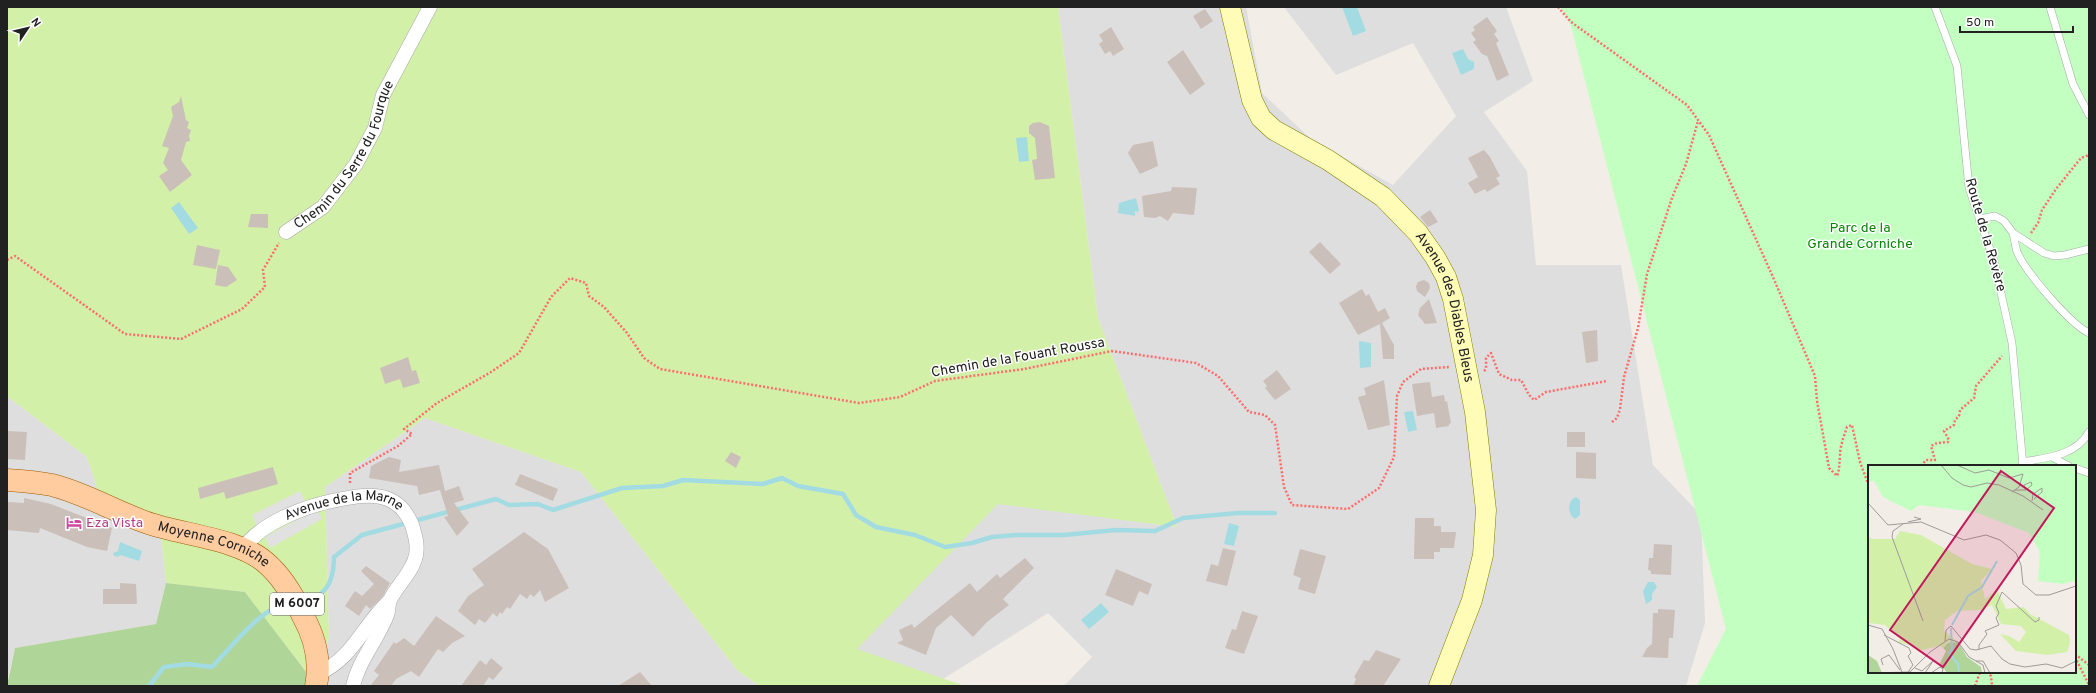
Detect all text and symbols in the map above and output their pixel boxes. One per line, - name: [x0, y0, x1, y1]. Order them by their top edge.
- north arrow: [8, 8, 48, 48]
- scale bar: [1960, 8, 2073, 34]
- text: 50 m: [1966, 15, 1994, 31]
- text: N: [27, 16, 43, 30]
- street label: Chemin du Serre du Fourque: [290, 77, 398, 233]
- street label: Route de la Revère: [1961, 176, 2009, 294]
- park label: Parc de la Grande Corniche: [1807, 220, 1913, 253]
- street label: Avenue des Diables Bleus: [1411, 229, 1478, 384]
- street label: Chemin de la Fouant Roussa: [930, 334, 1106, 382]
- inset map: [1868, 465, 2076, 673]
- street label: Avenue de la Marne: [282, 487, 407, 524]
- hotel icon: Eza Vista: [65, 514, 83, 532]
- place label: Eza Vista: [86, 515, 143, 532]
- street label: Moyenne Corniche: [156, 518, 273, 571]
- road number: M 6007: [270, 593, 324, 615]

